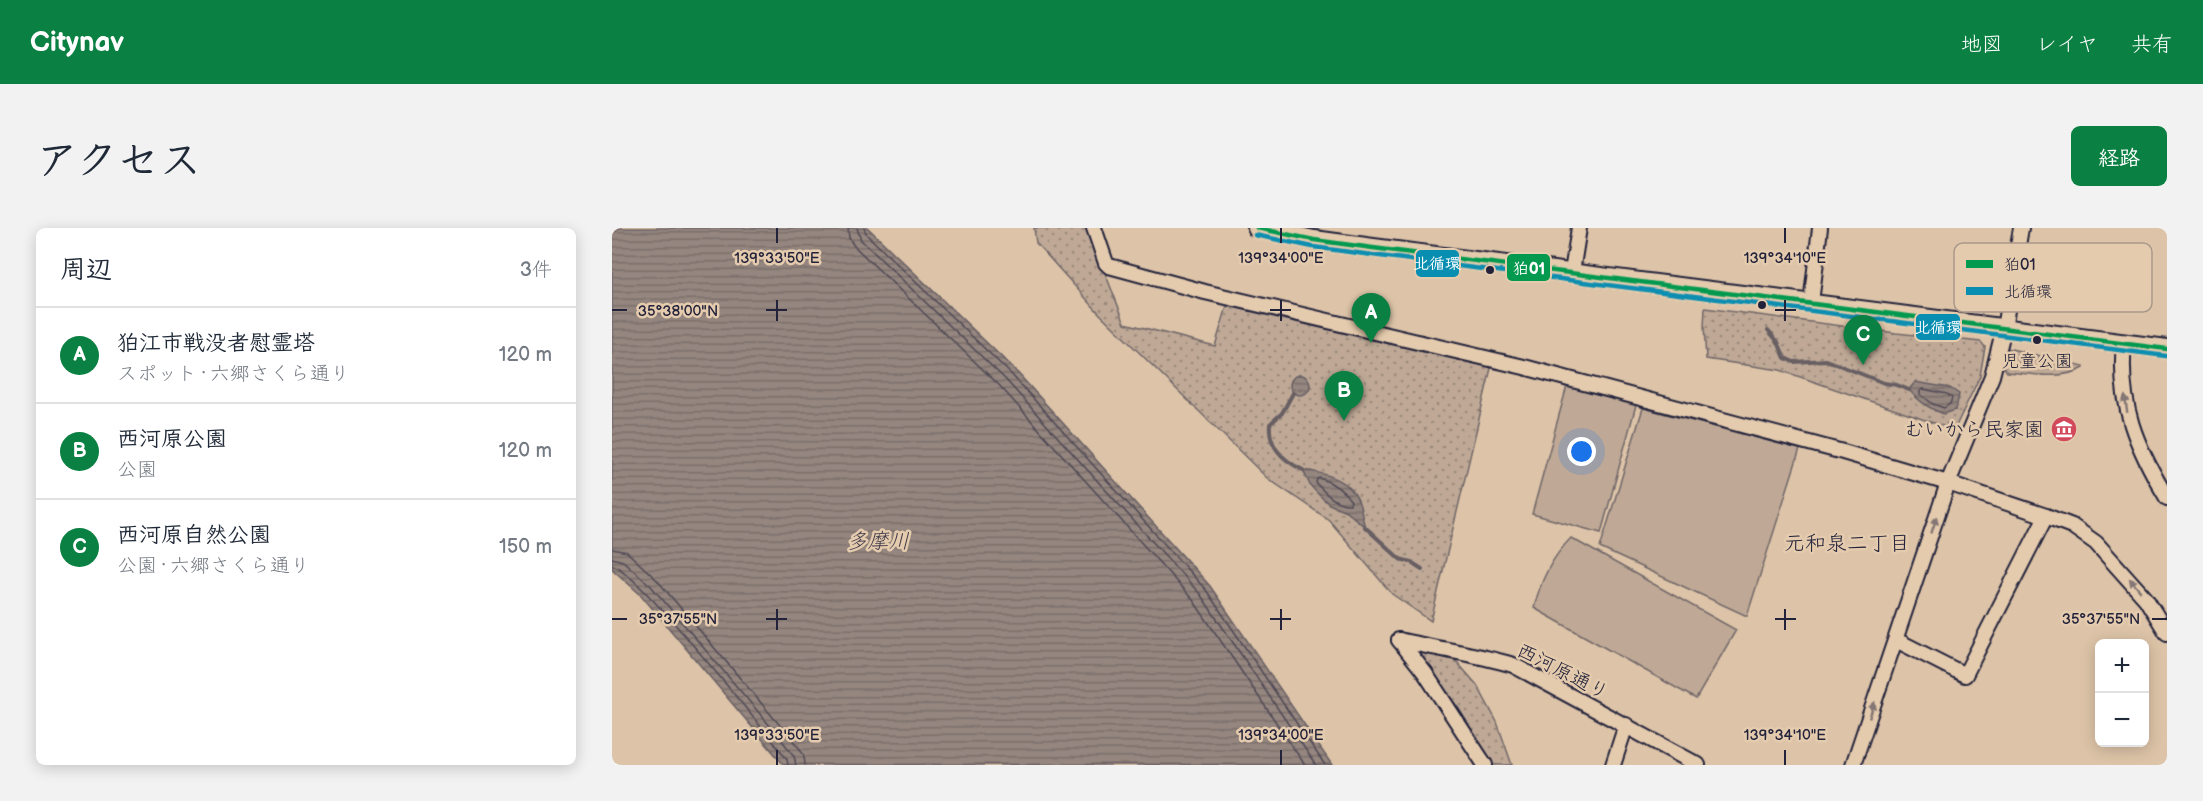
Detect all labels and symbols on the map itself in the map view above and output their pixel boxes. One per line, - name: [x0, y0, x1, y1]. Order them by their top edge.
- legend: [1954, 243, 2152, 312]
- text: 139°33'50"E: [734, 249, 820, 268]
- text: 139°34'00"E: [1238, 249, 1324, 268]
- line badge: 北循環: [1415, 249, 1460, 278]
- text: 139°34'10"E: [1744, 249, 1826, 268]
- line badge: 狛01: [1506, 253, 1551, 282]
- text: 北循環: [1413, 255, 1461, 274]
- text: 狛01: [2004, 256, 2036, 275]
- text: 狛01: [1513, 260, 1545, 279]
- unlabelled marker: [1484, 264, 1496, 276]
- text: 北循環: [2004, 283, 2052, 302]
- pin: A: [1352, 294, 1390, 343]
- unlabelled marker: [1756, 299, 1768, 311]
- text: 35°38'00"N: [638, 302, 718, 321]
- line badge: 北循環: [1915, 313, 1961, 341]
- pin: C: [1844, 316, 1882, 365]
- text: 北循環: [1914, 319, 1962, 338]
- marker: 児童公園: [2031, 334, 2043, 346]
- place label: 児童公園: [2001, 351, 2073, 372]
- pin: B: [1324, 372, 1364, 421]
- one-way arrow: [2122, 395, 2131, 414]
- museum icon: むいから民家園: [2049, 414, 2079, 444]
- place label: むいから民家園: [1904, 418, 2044, 442]
- your location: [1567, 437, 1596, 466]
- one-way arrow: [1930, 516, 1939, 534]
- water label: 多摩川: [847, 529, 910, 554]
- district label: 元和泉二丁目: [1784, 531, 1910, 556]
- one-way arrow: [2128, 577, 2141, 593]
- text: 35°37'55"N: [639, 610, 717, 629]
- text: 35°37'55"N: [2062, 610, 2140, 629]
- street label: 西河原通り: [1513, 638, 1613, 705]
- one-way arrow: [1868, 701, 1878, 719]
- text: 139°33'50"E: [734, 726, 820, 745]
- text: 139°34'00"E: [1238, 726, 1324, 745]
- text: 139°34'10"E: [1744, 726, 1826, 745]

